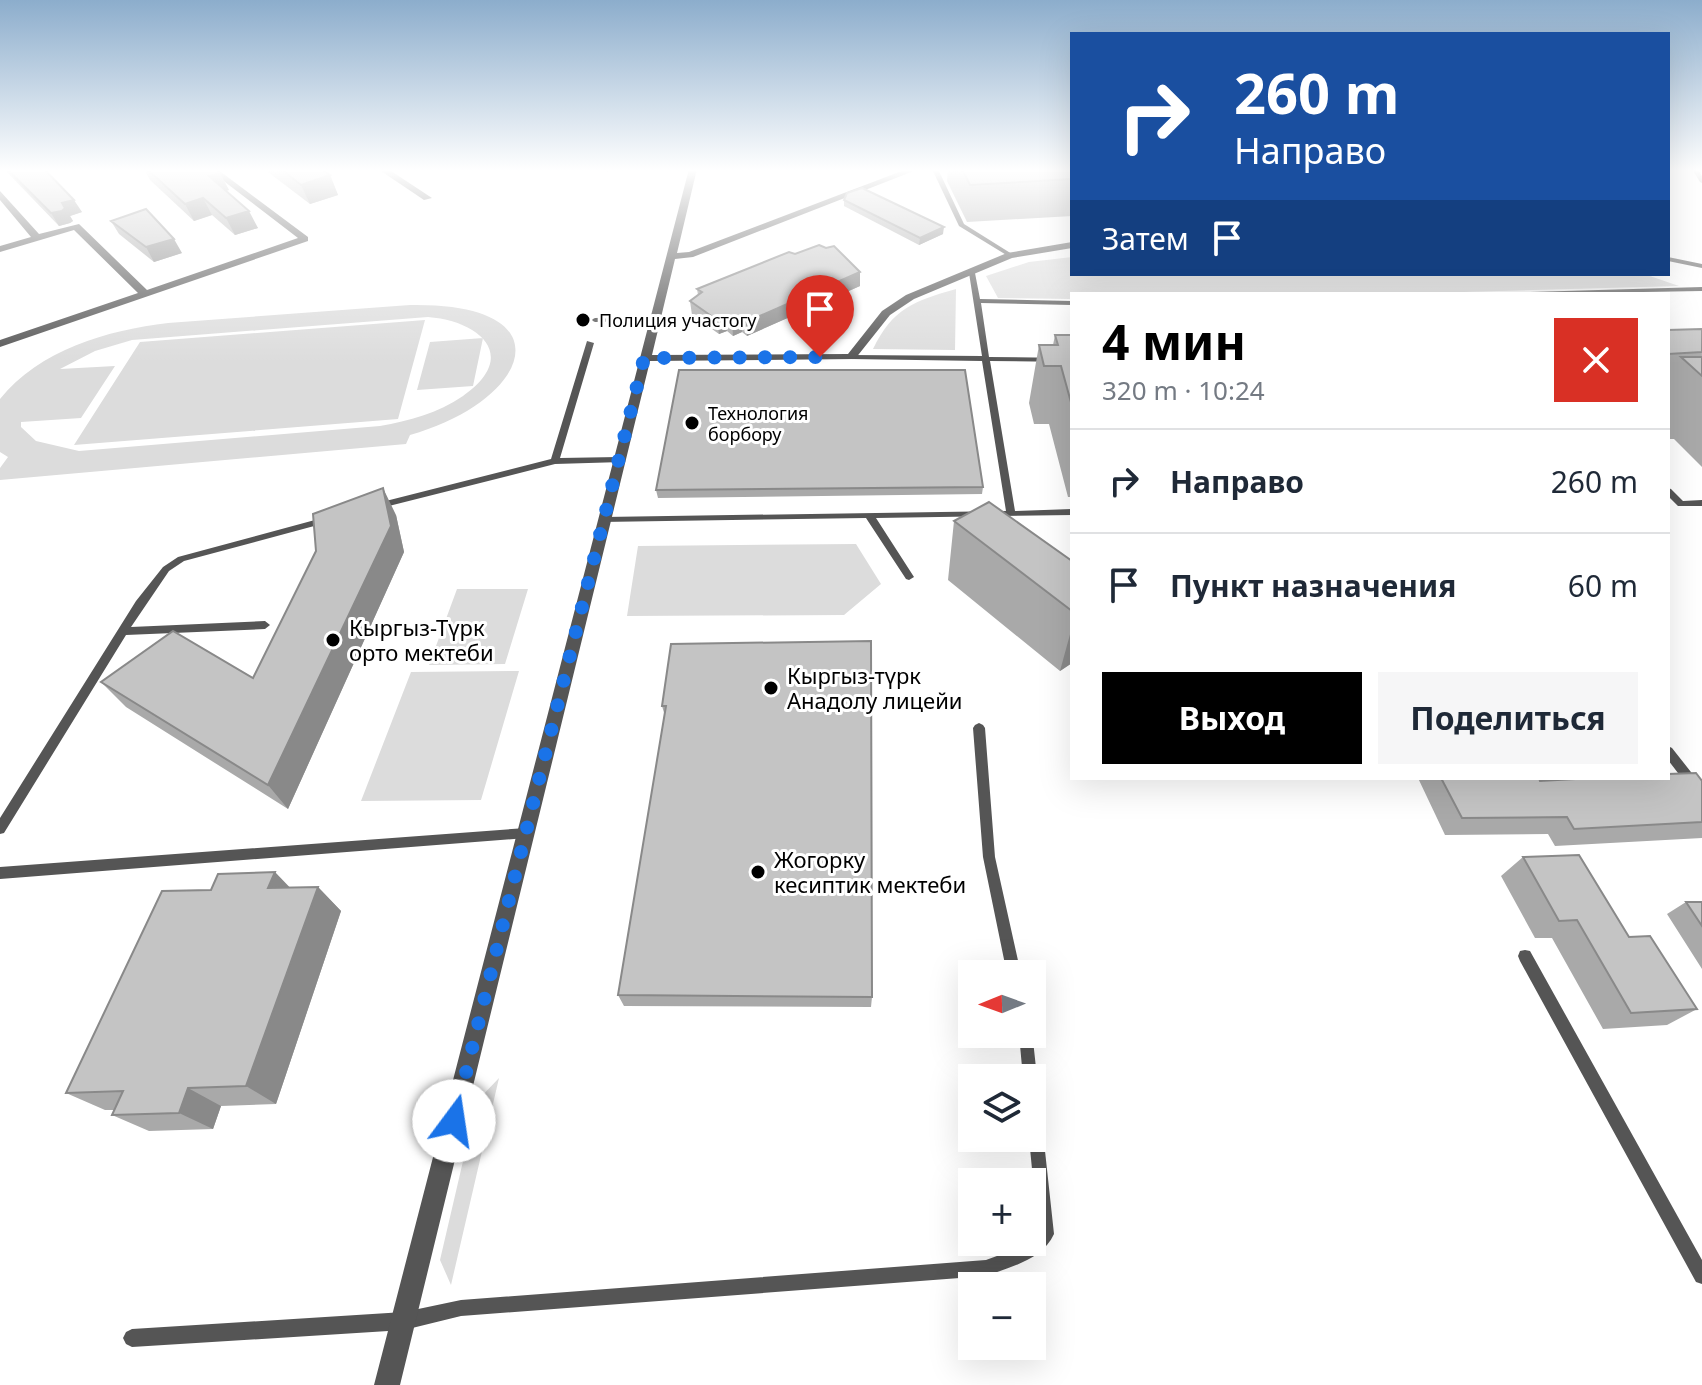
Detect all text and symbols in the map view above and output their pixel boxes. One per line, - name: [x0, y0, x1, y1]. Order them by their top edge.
- text: 260 m: [1234, 54, 1399, 130]
- icon: right: [1102, 64, 1206, 168]
- text: Направо: [1234, 126, 1386, 175]
- icon: arrive: [1205, 216, 1249, 260]
- text: Затем: [1102, 218, 1189, 259]
- pin: [786, 275, 854, 357]
- icon: arrive: [798, 287, 842, 331]
- place label: Полиция участогу: [599, 308, 757, 332]
- text: 4 мин: [1102, 309, 1246, 374]
- marker: Полиция участогу: [574, 311, 592, 329]
- button: close: [1554, 318, 1638, 402]
- text: 320 m · 10:24: [1102, 372, 1265, 408]
- place label: Технология борбору: [708, 401, 809, 446]
- marker: Технология борбору: [683, 414, 701, 432]
- icon: right: [1102, 459, 1146, 503]
- text: Направо: [1170, 461, 1304, 502]
- text: 260 m: [1551, 461, 1638, 502]
- icon: arrive: [1102, 563, 1146, 607]
- text: Пункт назначения: [1170, 565, 1456, 606]
- text: 60 m: [1568, 565, 1638, 606]
- place label: Кыргыз-Түрк орто мектеби: [349, 612, 494, 667]
- marker: Кыргыз-Түрк орто мектеби: [324, 631, 342, 649]
- place label: Кыргыз-түрк Анадолу лицейи: [787, 660, 963, 715]
- button: Выход: [1102, 672, 1362, 764]
- button: Поделиться: [1378, 672, 1638, 764]
- marker: Кыргыз-түрк Анадолу лицейи: [762, 679, 780, 697]
- place label: Жогорку кесиптик мектеби: [774, 844, 966, 899]
- marker: Жогорку кесиптик мектеби: [749, 863, 767, 881]
- north arrow: [958, 960, 1046, 1048]
- map controls: [958, 960, 1046, 1360]
- button: layers: [958, 1064, 1046, 1152]
- position arrow: [412, 1079, 496, 1163]
- button: +: [958, 1168, 1046, 1256]
- button: −: [958, 1272, 1046, 1360]

